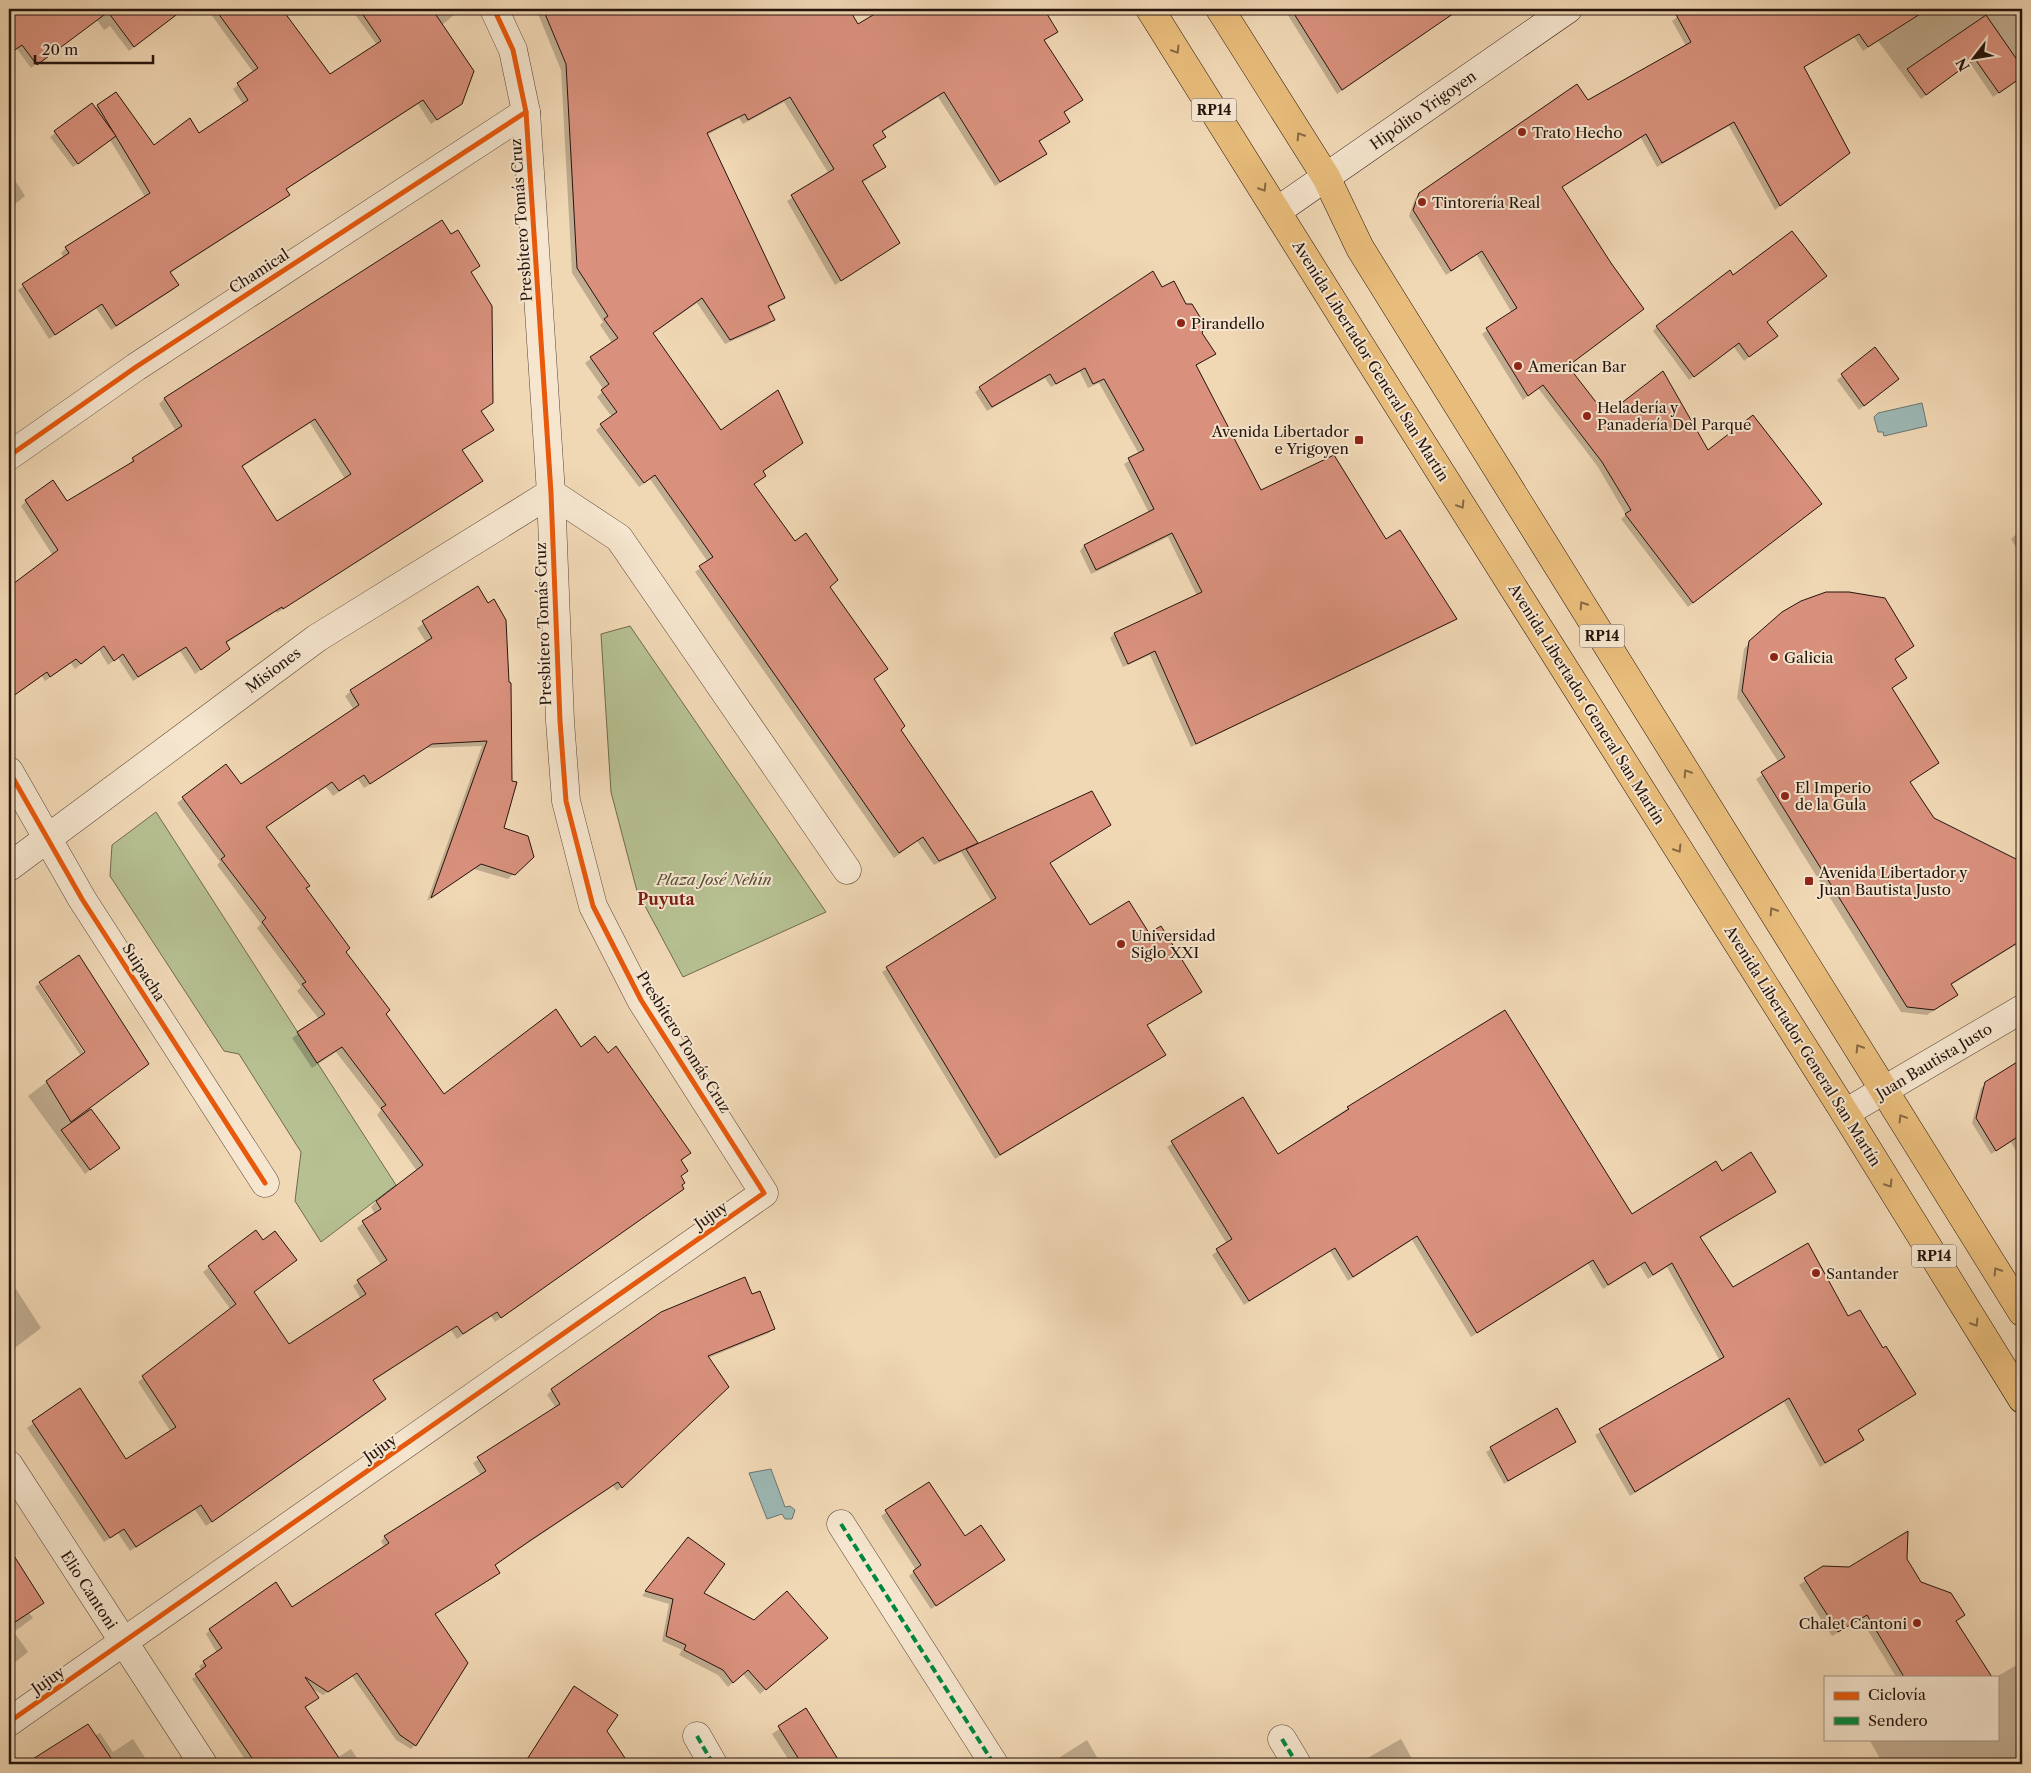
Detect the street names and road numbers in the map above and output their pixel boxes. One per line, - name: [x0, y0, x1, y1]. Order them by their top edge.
- street label: Hipólito Yrigoyen: [1366, 66, 1480, 154]
- road number: RP14: [1192, 98, 1236, 122]
- street label: Presbítero Tomás Cruz: [506, 138, 536, 302]
- street label: Avenida Libertador General San Martín: [1288, 236, 1454, 485]
- street label: Chamical: [225, 244, 293, 297]
- street label: Presbítero Tomás Cruz: [531, 542, 555, 706]
- street label: Avenida Libertador General San Martín: [1504, 579, 1670, 828]
- road number: RP14: [1580, 624, 1624, 648]
- street label: Misiones: [242, 643, 304, 697]
- street label: Avenida Libertador General San Martín: [1720, 921, 1886, 1170]
- street label: Suipacha: [118, 940, 170, 1005]
- street label: Presbítero Tomás Cruz: [633, 968, 736, 1117]
- street label: Juan Bautista Justo: [1871, 1019, 1995, 1104]
- street label: Jujuy: [689, 1196, 732, 1234]
- road number: RP14: [1912, 1244, 1956, 1268]
- street label: Jujuy: [358, 1429, 401, 1467]
- street label: Elio Cantoni: [57, 1547, 122, 1633]
- street label: Jujuy: [26, 1661, 69, 1699]

